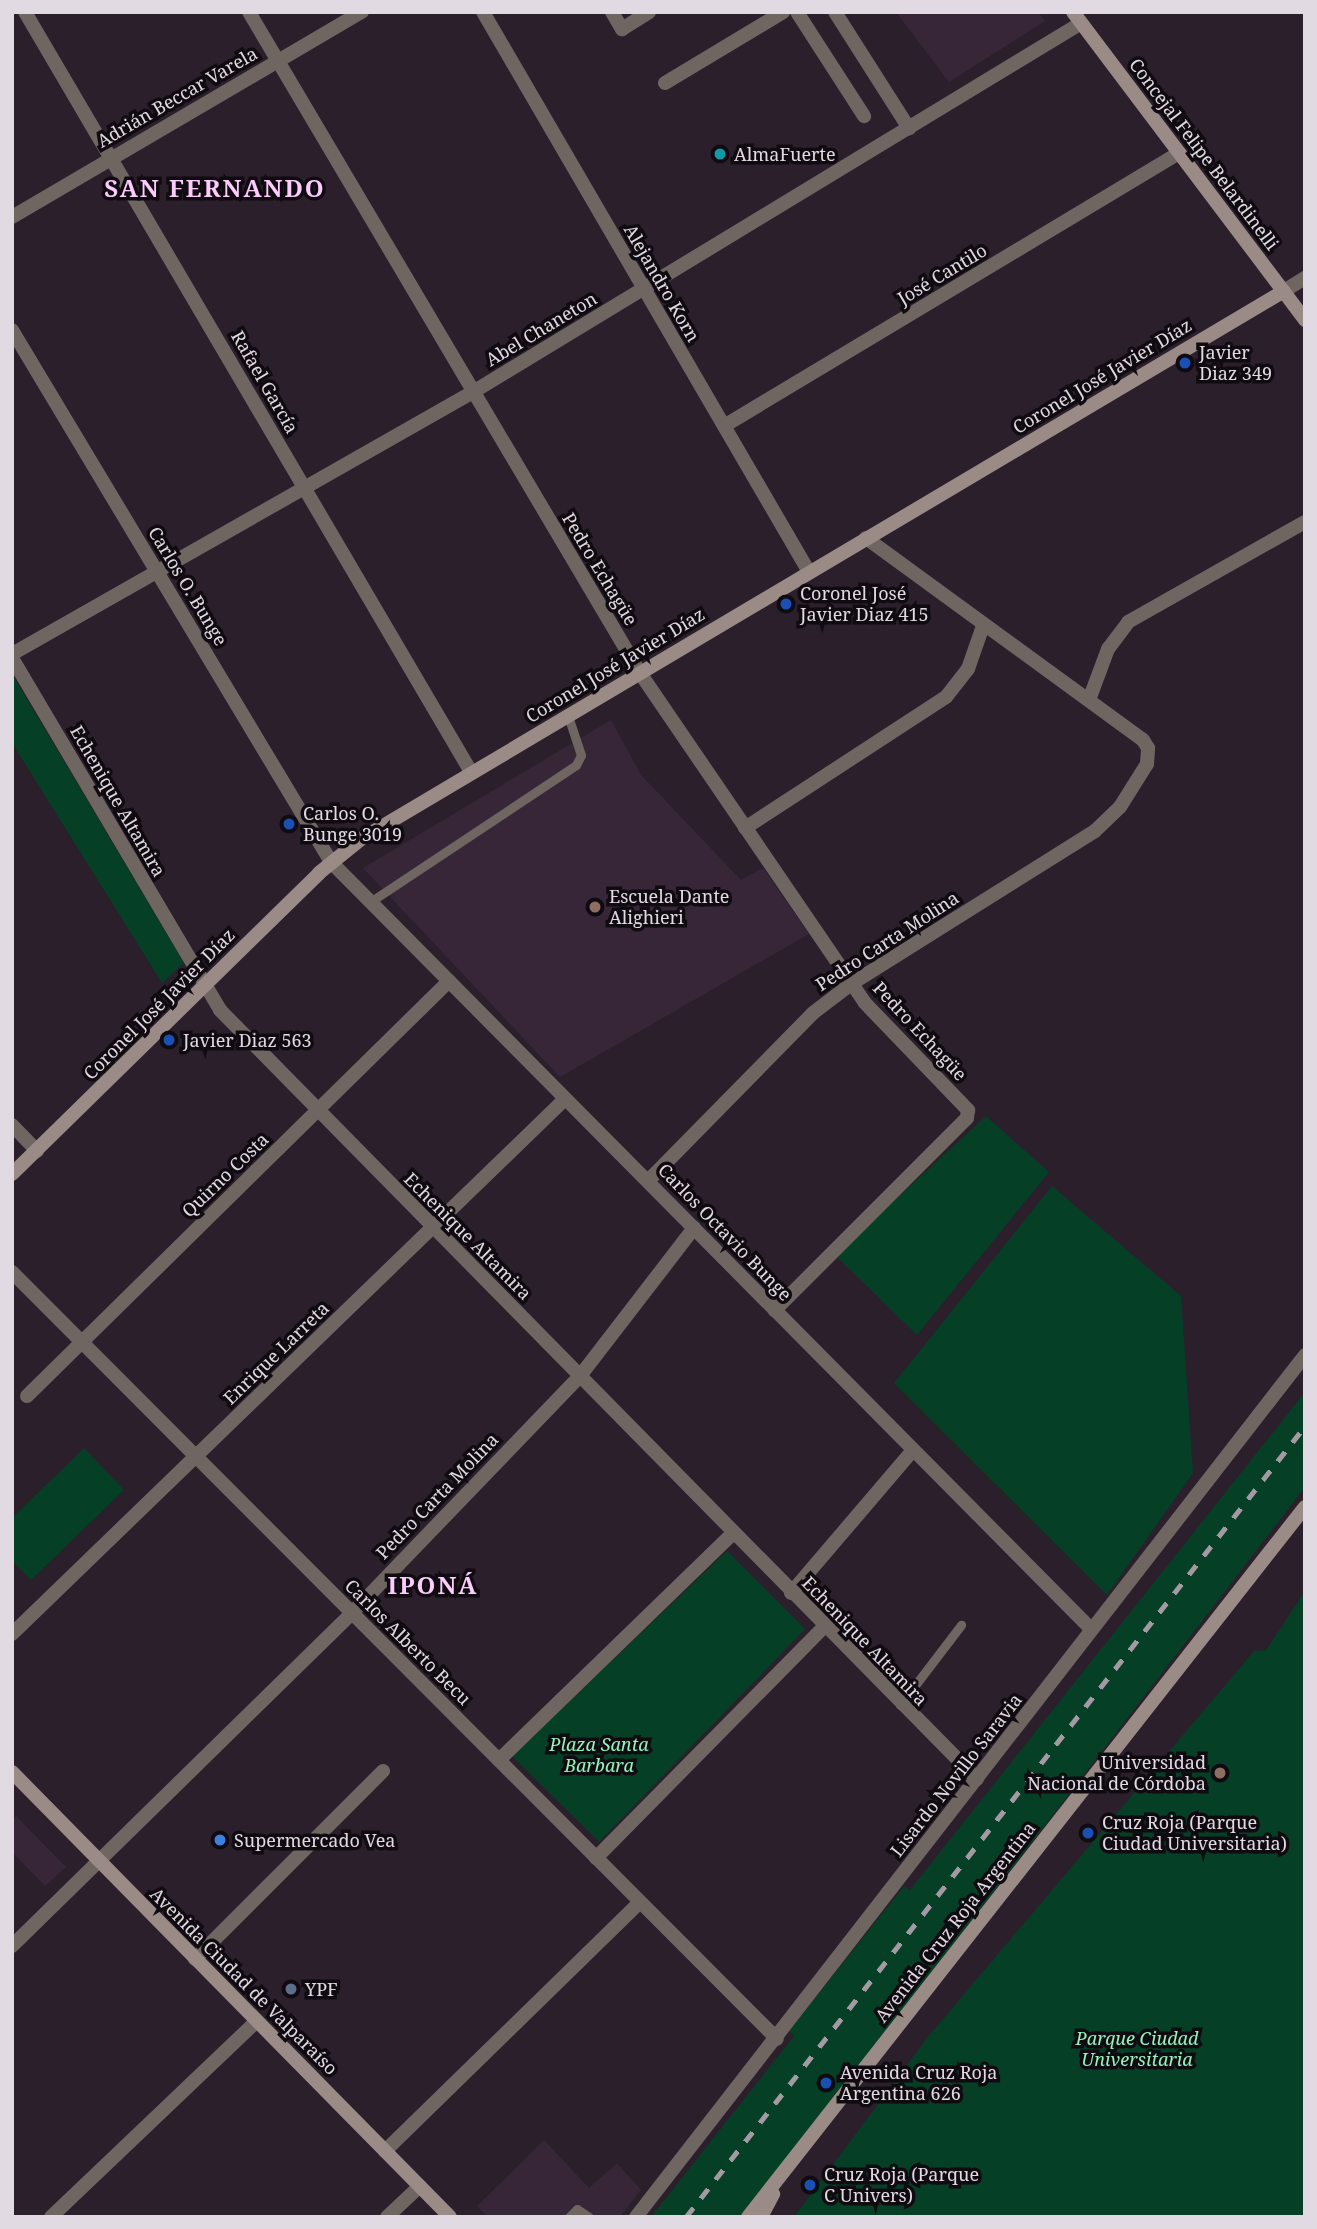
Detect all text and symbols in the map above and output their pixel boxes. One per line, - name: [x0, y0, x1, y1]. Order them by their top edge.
- street label: Adrián Beccar Varela: [93, 42, 261, 152]
- street label: Concejal Felipe Belardinelli: [1125, 54, 1283, 254]
- place label: AlmaFuerte: [734, 143, 836, 165]
- marker: AlmaFuerte: [712, 146, 728, 162]
- district label: SAN FERNANDO: [106, 174, 324, 202]
- street label: Alejandro Korn: [620, 220, 704, 346]
- street label: José Cantilo: [894, 239, 990, 309]
- street label: Abel Chaneton: [482, 287, 600, 371]
- street label: Coronel José Javier Díaz: [1009, 314, 1195, 438]
- street label: Rafael García: [227, 327, 303, 437]
- place label: Javier Diaz 349: [1199, 342, 1272, 384]
- marker: Javier Diaz 349: [1177, 355, 1193, 371]
- street label: Pedro Echagüe: [558, 509, 642, 629]
- street label: Carlos O. Bunge: [144, 523, 232, 649]
- place label: Coronel José Javier Diaz 415: [800, 583, 929, 626]
- marker: Coronel José Javier Diaz 415: [778, 596, 794, 612]
- street label: Coronel José Javier Díaz: [522, 603, 708, 727]
- street label: Echenique Altamira: [66, 722, 170, 880]
- place label: Carlos O. Bunge 3019: [303, 803, 402, 846]
- marker: Carlos O. Bunge 3019: [281, 816, 297, 832]
- place label: Escuela Dante Alighieri: [609, 886, 729, 928]
- street label: Pedro Carta Molina: [811, 887, 963, 995]
- marker: Escuela Dante Alighieri: [587, 899, 603, 915]
- street label: Coronel José Javier Díaz: [79, 924, 239, 1084]
- street label: Pedro Echagüe: [869, 977, 971, 1085]
- place label: Javier Diaz 563: [183, 1029, 312, 1051]
- marker: Javier Diaz 563: [161, 1032, 177, 1048]
- street label: Quirno Costa: [177, 1128, 273, 1222]
- street label: Carlos Octavio Bunge: [654, 1159, 796, 1305]
- street label: Echenique Altamira: [400, 1168, 536, 1304]
- street label: Enrique Larreta: [219, 1297, 333, 1409]
- street label: Pedro Carta Molina: [371, 1429, 503, 1563]
- district label: IPONÁ: [388, 1571, 478, 1599]
- street label: Echenique Altamira: [798, 1572, 932, 1710]
- street label: Carlos Alberto Becu: [341, 1575, 475, 1709]
- street label: Lisardo Novillo Saravia: [886, 1689, 1026, 1861]
- park label: Plaza Santa Barbara: [549, 1734, 649, 1776]
- place label: Universidad Nacional de Córdoba: [1027, 1752, 1206, 1795]
- marker: Universidad Nacional de Córdoba: [1212, 1765, 1228, 1781]
- place label: Cruz Roja (Parque Ciudad Universitaria): [1102, 1812, 1287, 1854]
- street label: Avenida Cruz Roja Argentina: [870, 1818, 1040, 2026]
- marker: Cruz Roja (Parque Ciudad Universitaria): [1080, 1825, 1096, 1841]
- place label: Supermercado Vea: [234, 1829, 395, 1851]
- marker: Supermercado Vea: [212, 1832, 228, 1848]
- street label: Avenida Ciudad de Valparaíso: [146, 1883, 342, 2079]
- place label: YPF: [305, 1978, 338, 2000]
- marker: YPF: [283, 1981, 299, 1997]
- park label: Parque Ciudad Universitaria: [1076, 2028, 1198, 2070]
- place label: Avenida Cruz Roja Argentina 626: [840, 2062, 997, 2104]
- marker: Avenida Cruz Roja Argentina 626: [818, 2075, 834, 2091]
- place label: Cruz Roja (Parque C Univers): [824, 2164, 979, 2206]
- marker: Cruz Roja (Parque C Univers): [802, 2177, 818, 2193]

